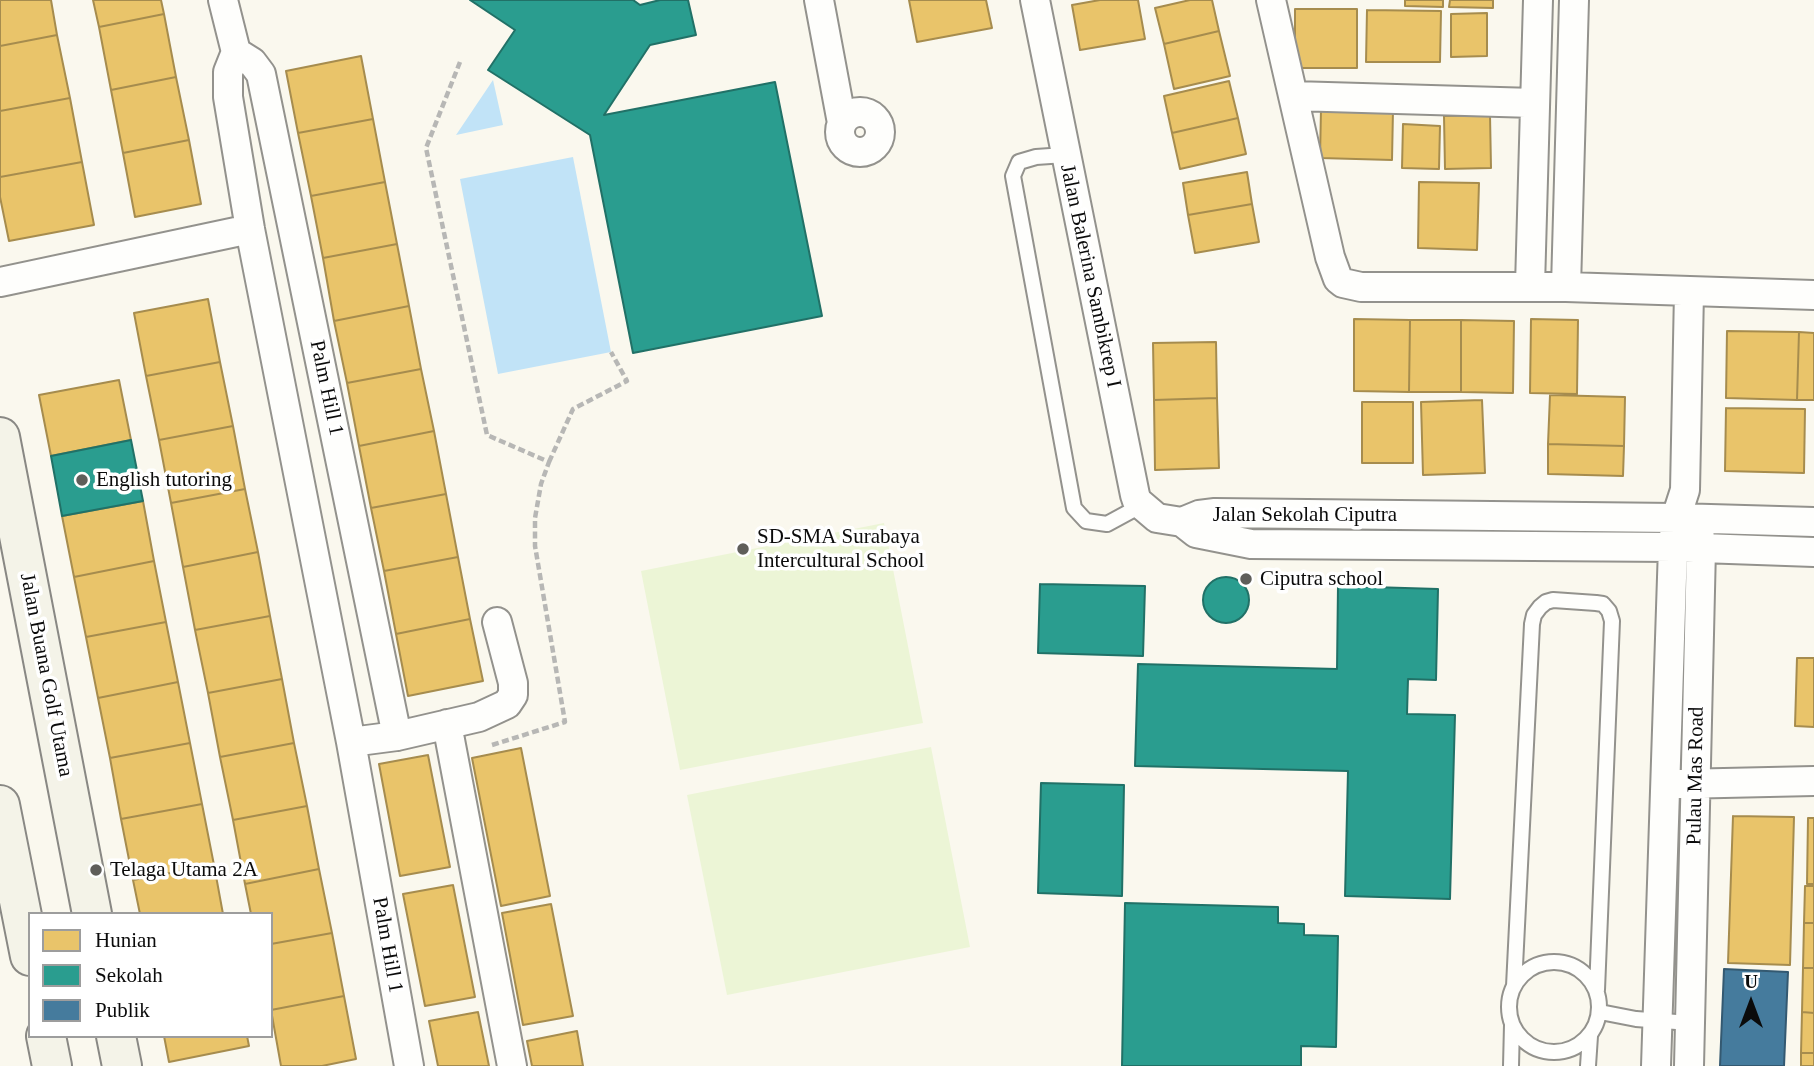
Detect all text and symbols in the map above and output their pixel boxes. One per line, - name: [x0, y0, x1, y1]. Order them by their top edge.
- street label: Jalan Balerina Sambikrep I: [1054, 162, 1126, 390]
- street label: Palm Hill 1: [304, 338, 348, 438]
- place label: English tutoring: [96, 467, 232, 493]
- marker: English tutoring: [74, 472, 90, 488]
- street label: Jalan Sekolah Ciputra: [1213, 502, 1397, 528]
- place label: SD-SMA Surabaya Intercultural School: [757, 524, 924, 574]
- marker: SD-SMA Surabaya Intercultural School: [735, 541, 751, 557]
- place label: Ciputra school: [1260, 566, 1383, 592]
- street label: Jalan Buana Golf Utama: [14, 571, 78, 779]
- marker: Ciputra school: [1238, 571, 1254, 587]
- street label: Pulau Mas Road: [1682, 706, 1710, 846]
- place label: Telaga Utama 2A: [110, 857, 258, 883]
- marker: Telaga Utama 2A: [88, 862, 104, 878]
- street label: Palm Hill 1: [366, 895, 408, 995]
- legend: [28, 912, 273, 1038]
- text: Hunian: [95, 928, 157, 952]
- text: Sekolah: [95, 963, 163, 987]
- north arrow: [1716, 968, 1786, 1038]
- text: U: [1744, 971, 1758, 992]
- text: Publik: [95, 998, 150, 1022]

